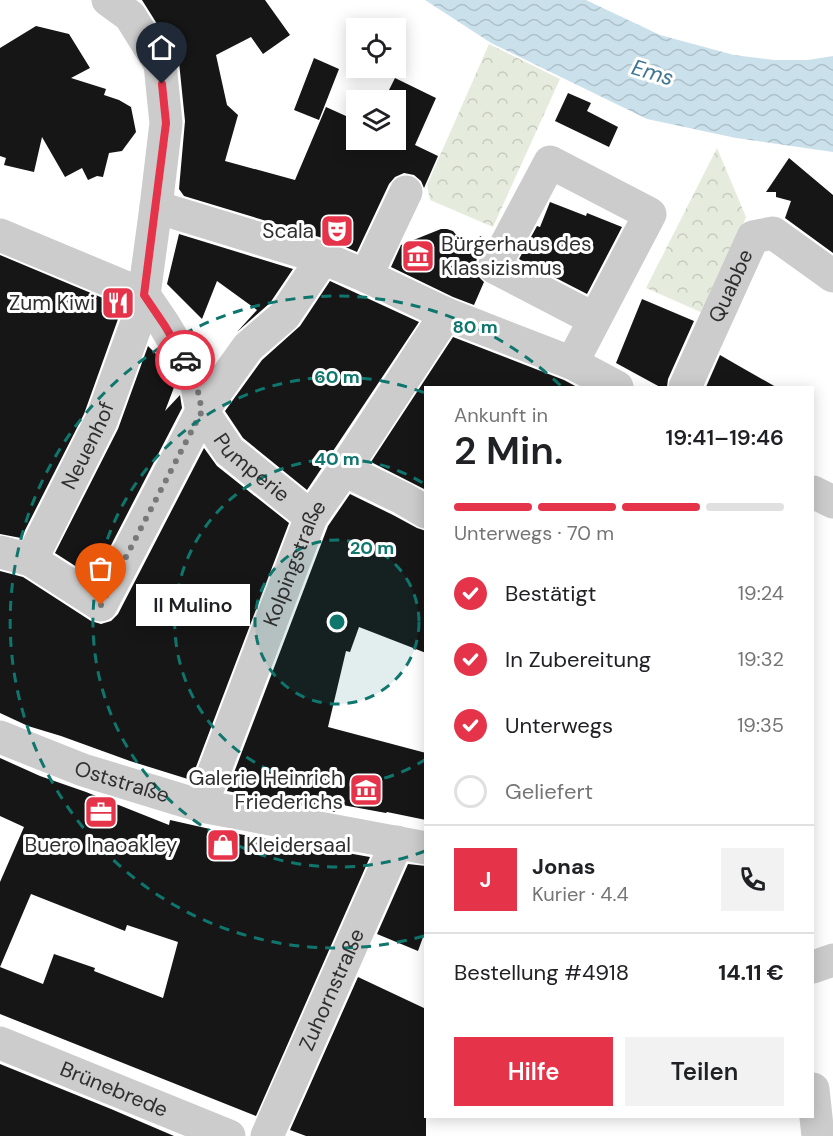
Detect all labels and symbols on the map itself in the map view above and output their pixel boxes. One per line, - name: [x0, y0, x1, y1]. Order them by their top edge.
- pin: [136, 22, 187, 84]
- water label: Ems: [628, 52, 677, 93]
- theatre icon: Scala: [319, 213, 355, 249]
- place label: Scala: [262, 217, 314, 245]
- place label: Bürgerhaus des Klassizismus: [441, 230, 592, 282]
- museum icon: Bürgerhaus des Klassizismus: [400, 238, 436, 274]
- street label: Quabbe: [702, 245, 760, 327]
- restaurant icon: Zum Kiwi: [100, 285, 136, 321]
- place label: Zum Kiwi: [9, 289, 95, 317]
- text: 80 m: [452, 315, 498, 339]
- courier: [155, 330, 215, 390]
- text: 60 m: [314, 365, 360, 389]
- street label: Neuenhof: [55, 398, 121, 494]
- street label: Pumperie: [207, 428, 296, 508]
- text: 40 m: [314, 447, 360, 471]
- street label: Kolpingstraße: [257, 494, 333, 631]
- text: 20 m: [350, 536, 394, 560]
- pin: [75, 543, 126, 605]
- callout: Il Mulino: [137, 584, 251, 626]
- centre of rings: [327, 612, 347, 632]
- street label: Oststraße: [70, 754, 173, 810]
- place label: Galerie Heinrich Friederichs: [189, 764, 343, 816]
- museum icon: Galerie Heinrich Friederichs: [348, 772, 384, 808]
- office icon: Buero Inaoakley: [83, 794, 119, 830]
- shop icon: Kleidersaal: [205, 827, 241, 863]
- place label: Buero Inaoakley: [25, 831, 178, 859]
- place label: Kleidersaal: [246, 831, 351, 859]
- street label: Zuhornstraße: [292, 924, 371, 1055]
- street label: Brünebrede: [56, 1055, 172, 1124]

